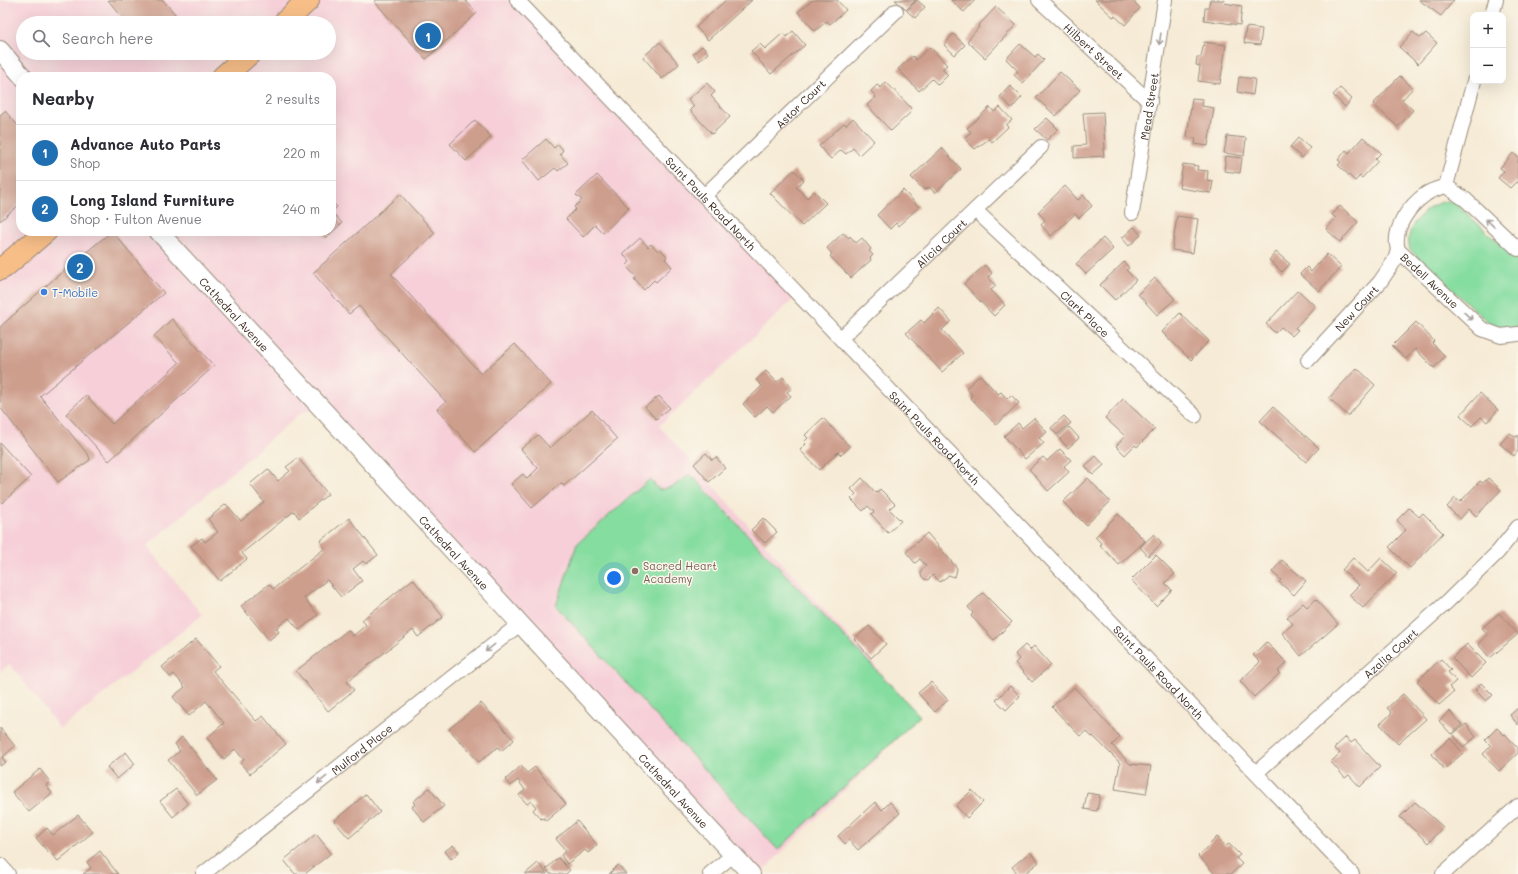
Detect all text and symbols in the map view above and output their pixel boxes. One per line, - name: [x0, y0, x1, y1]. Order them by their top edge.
- map controls: [1470, 12, 1506, 84]
- button: +: [1470, 12, 1506, 48]
- search box: [16, 16, 336, 60]
- street label: Hilbert Street: [1061, 19, 1128, 82]
- pin: 1: [415, 21, 441, 51]
- icon: search: [30, 27, 52, 49]
- text: Search here: [62, 28, 153, 48]
- one-way arrow: [1155, 32, 1163, 45]
- button: −: [1470, 48, 1506, 84]
- street label: Mead Street: [1136, 71, 1161, 141]
- street label: Astor Court: [772, 76, 829, 131]
- text: Nearby: [32, 87, 94, 109]
- text: 2 results: [265, 90, 320, 107]
- text: Advance Auto Parts: [70, 134, 221, 154]
- text: 1: [42, 144, 48, 161]
- text: 220 m: [283, 144, 320, 161]
- street label: Saint Pauls Road North: [663, 153, 760, 253]
- text: Shop: [70, 154, 100, 171]
- text: Long Island Furniture: [70, 190, 234, 210]
- text: 2: [41, 200, 49, 217]
- text: 240 m: [283, 200, 320, 217]
- text: Shop · Fulton Avenue: [70, 210, 202, 227]
- street label: Alicia Court: [912, 215, 970, 270]
- one-way arrow: [1485, 218, 1495, 227]
- street label: Bedell Avenue: [1398, 249, 1463, 311]
- pin: 2: [67, 252, 93, 282]
- street label: Cathedral Avenue: [196, 274, 273, 355]
- street label: New Court: [1331, 281, 1381, 334]
- place label: T-Mobile: [52, 285, 98, 300]
- marker: T-Mobile: [39, 287, 49, 297]
- street label: Clark Place: [1057, 287, 1113, 340]
- one-way arrow: [1463, 311, 1473, 321]
- street label: Saint Pauls Road North: [887, 387, 983, 488]
- street label: Cathedral Avenue: [416, 512, 493, 593]
- place label: Sacred Heart Academy: [643, 558, 717, 586]
- marker: Sacred Heart Academy: [630, 566, 640, 576]
- your location: [604, 568, 624, 588]
- street label: Saint Pauls Road North: [1110, 622, 1207, 722]
- street label: Azalia Court: [1360, 625, 1421, 681]
- one-way arrow: [485, 643, 496, 652]
- street label: Mulford Place: [328, 720, 395, 778]
- street label: Cathedral Avenue: [636, 750, 712, 831]
- one-way arrow: [316, 775, 327, 784]

